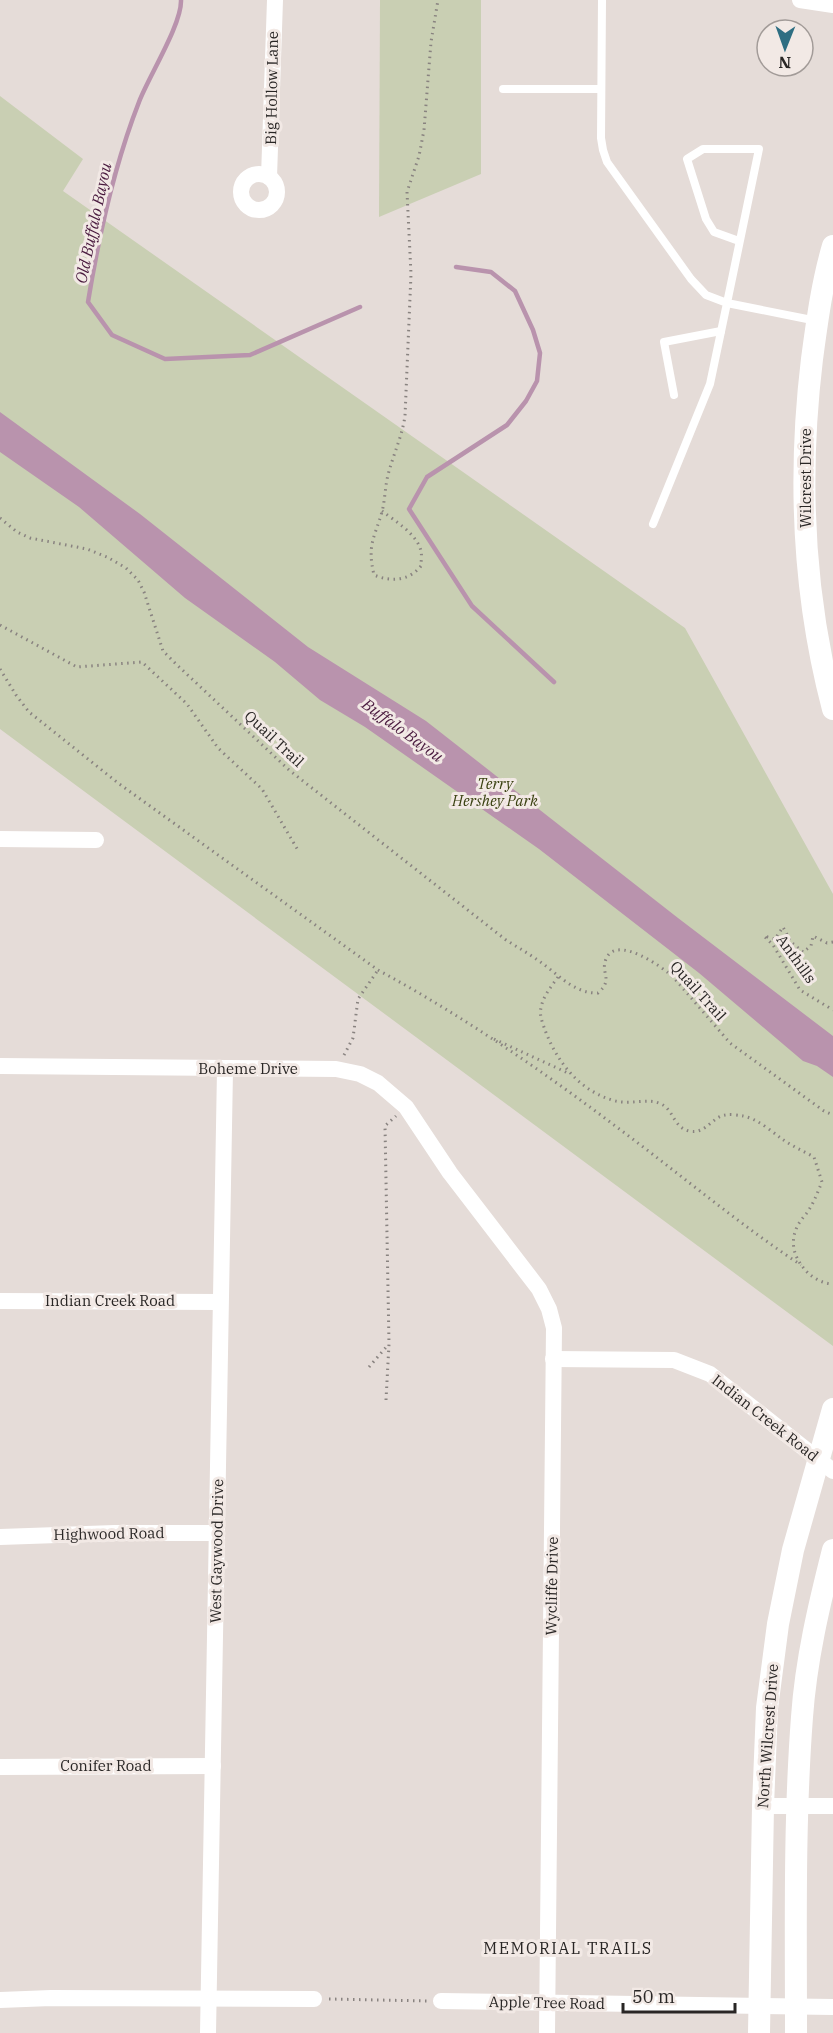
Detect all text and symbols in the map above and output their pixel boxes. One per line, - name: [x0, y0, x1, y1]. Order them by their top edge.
- north arrow: [755, 18, 815, 78]
- street label: Big Hollow Lane: [261, 31, 282, 145]
- text: N: [778, 53, 791, 73]
- water label: Old Buffalo Bayou: [70, 161, 116, 285]
- street label: Wilcrest Drive: [796, 428, 815, 528]
- water label: Buffalo Bayou: [358, 693, 448, 766]
- street label: Quail Trail: [241, 706, 308, 771]
- park label: Terry Hershey Park: [451, 774, 538, 810]
- street label: Anthills: [772, 931, 820, 987]
- street label: Quail Trail: [666, 957, 730, 1025]
- street label: Boheme Drive: [198, 1059, 298, 1078]
- street label: Indian Creek Road: [45, 1291, 175, 1310]
- street label: Indian Creek Road: [708, 1370, 822, 1465]
- street label: West Gaywood Drive: [206, 1479, 227, 1623]
- street label: Highwood Road: [53, 1523, 165, 1544]
- street label: Wycliffe Drive: [541, 1536, 562, 1636]
- street label: North Wilcrest Drive: [753, 1663, 782, 1809]
- street label: Conifer Road: [60, 1756, 152, 1775]
- district label: MEMORIAL TRAILS: [483, 1938, 653, 1958]
- scale bar: [623, 1976, 736, 2014]
- text: 50 m: [632, 1985, 675, 2008]
- street label: Apple Tree Road: [489, 1992, 605, 2013]

